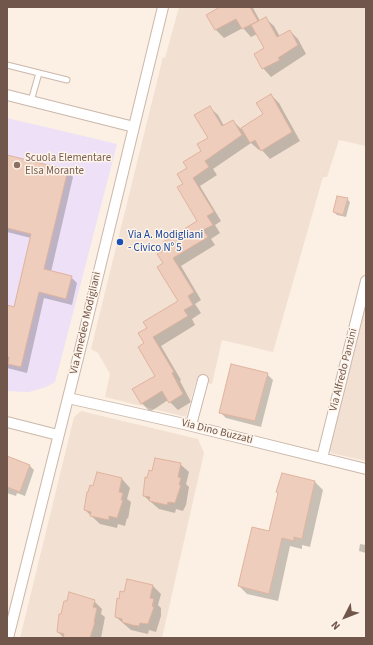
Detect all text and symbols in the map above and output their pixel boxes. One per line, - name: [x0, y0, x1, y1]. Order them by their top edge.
- place label: Scuola Elementare Elsa Morante: [25, 152, 111, 178]
- marker: Scuola Elementare Elsa Morante: [12, 160, 22, 170]
- place label: Via A. Modigliani - Civico N° 5: [128, 229, 203, 255]
- marker: Via A. Modigliani - Civico N° 5: [115, 237, 125, 247]
- street label: Via Amedeo Modigliani: [68, 271, 104, 375]
- street label: Via Alfredo Panzini: [327, 327, 361, 413]
- street label: Via Dino Buzzati: [180, 417, 254, 447]
- north arrow: [325, 597, 365, 637]
- text: N: [328, 618, 344, 633]

